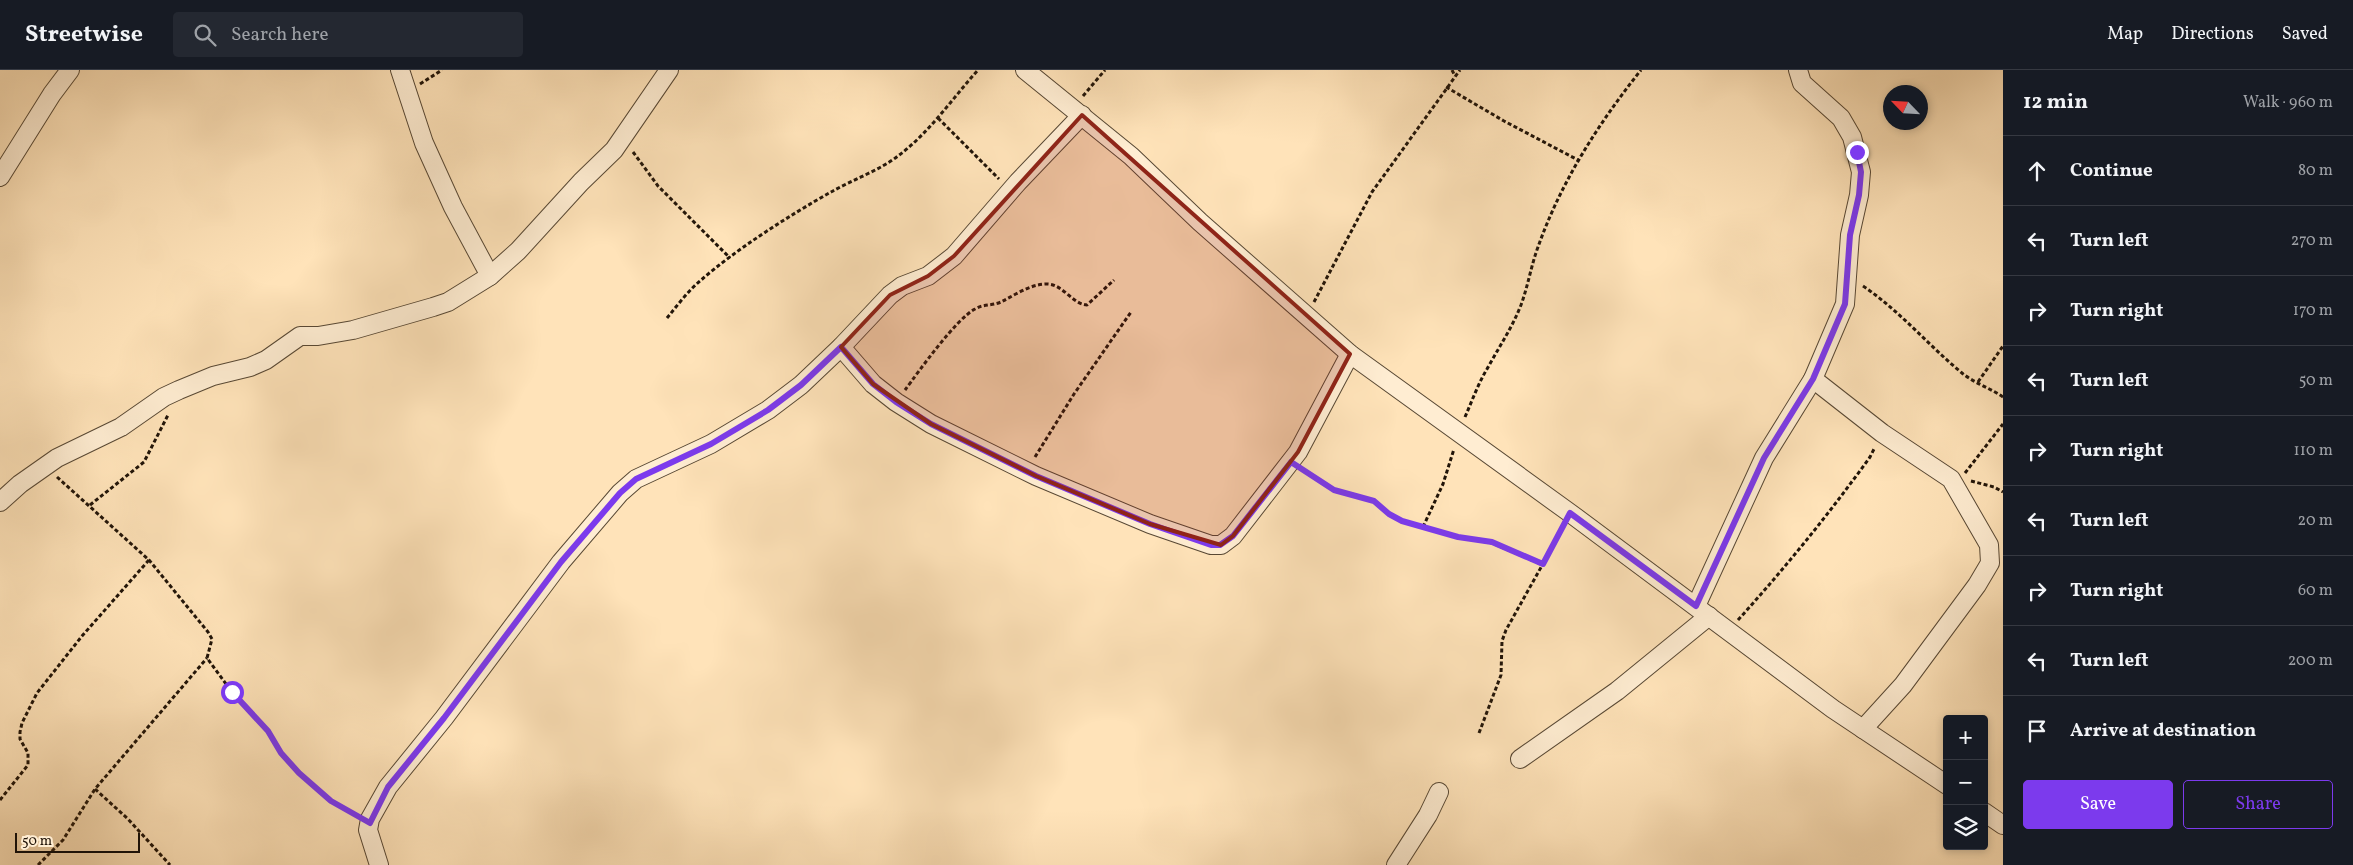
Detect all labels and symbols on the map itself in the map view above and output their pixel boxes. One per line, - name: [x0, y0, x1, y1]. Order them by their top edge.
- north arrow: [1883, 85, 1928, 130]
- route end: [1846, 141, 1869, 164]
- route start: [221, 681, 244, 704]
- scale bar: [15, 830, 140, 853]

